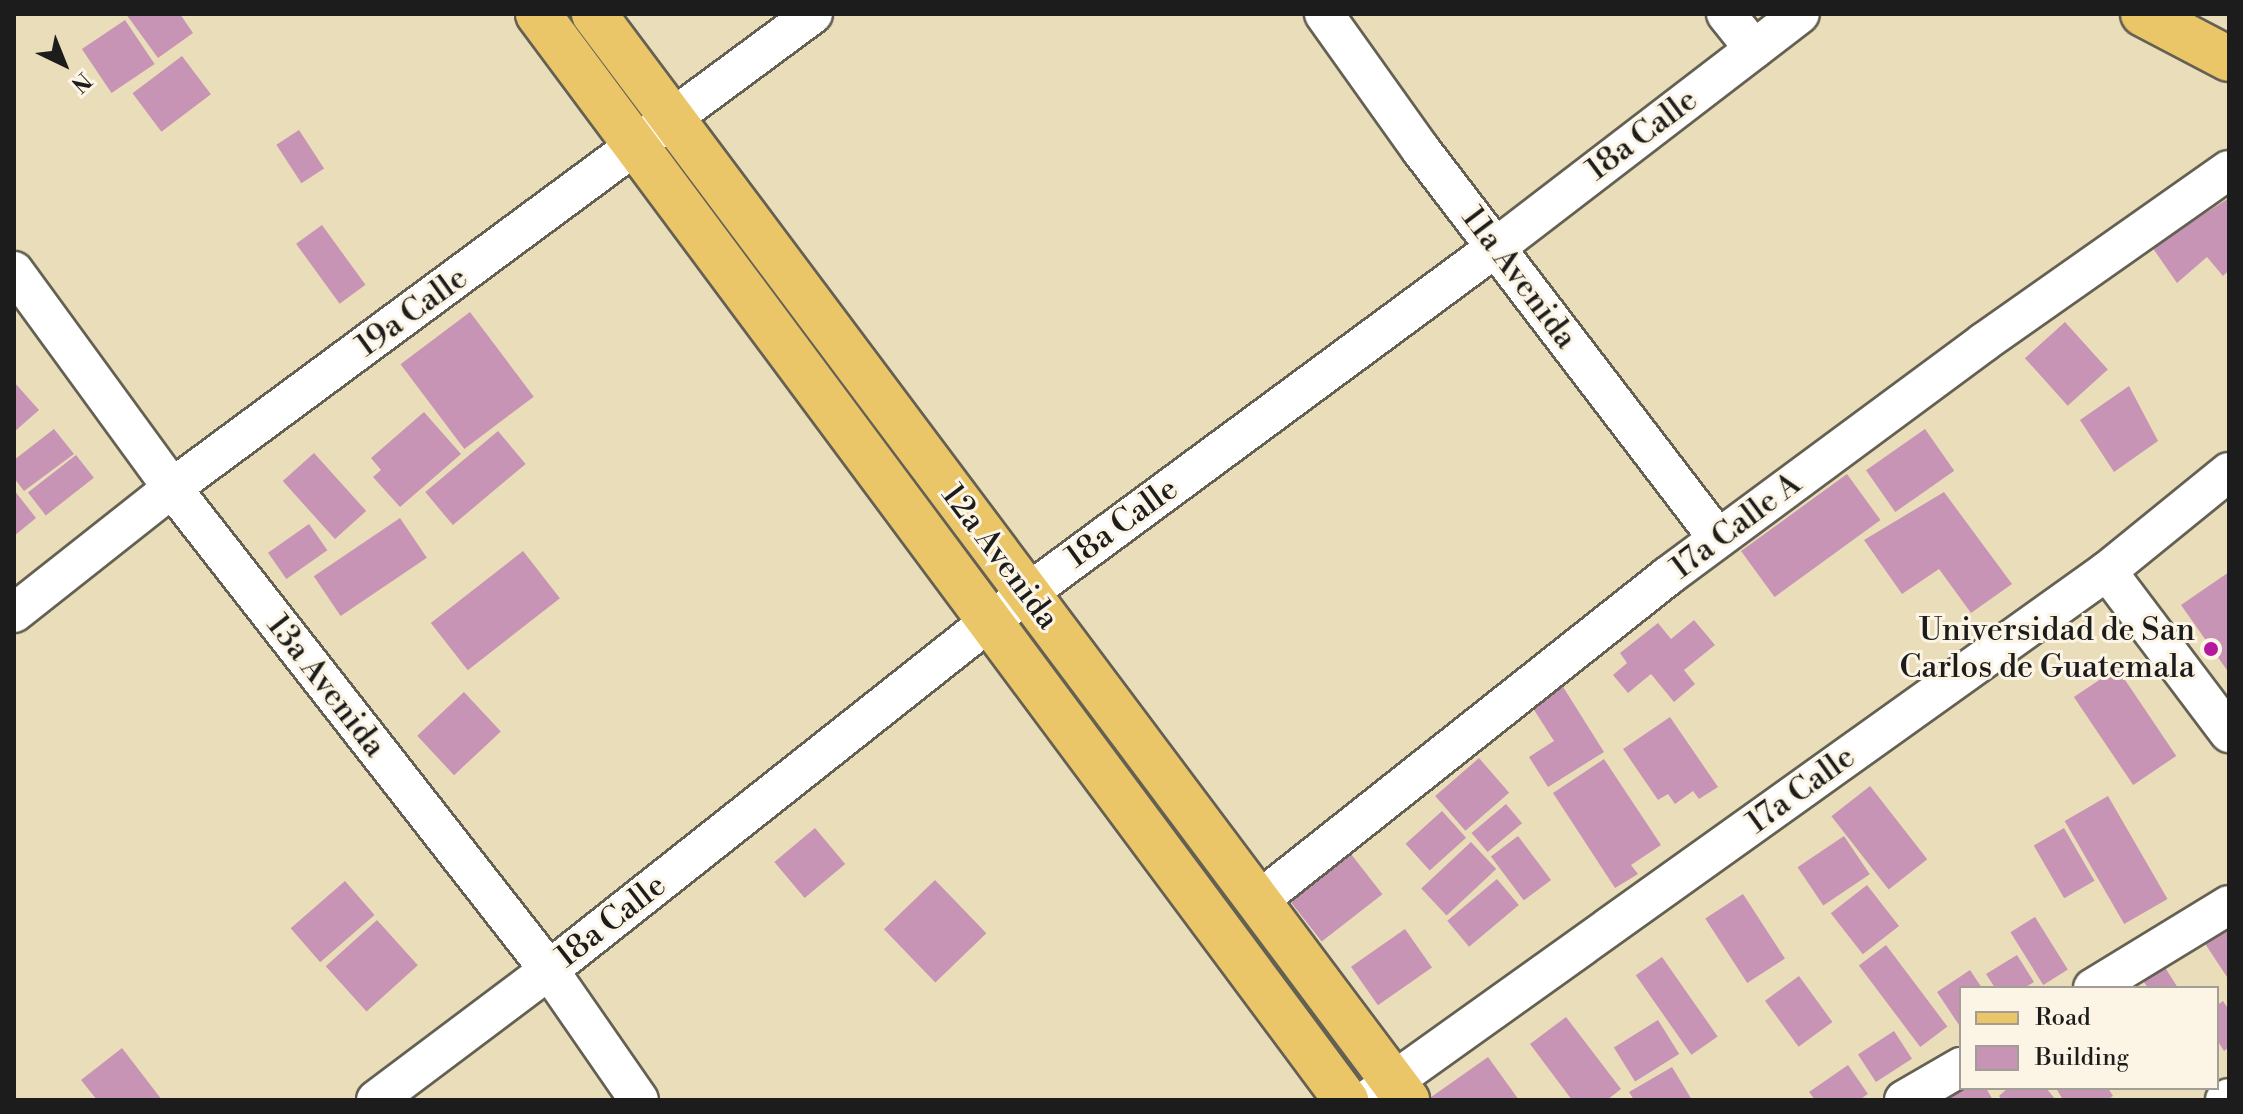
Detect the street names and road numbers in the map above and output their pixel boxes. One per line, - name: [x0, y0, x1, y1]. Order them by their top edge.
- street label: 18a Calle: [1579, 81, 1705, 189]
- street label: 11a Avenida: [1453, 200, 1585, 356]
- street label: 19a Calle: [349, 259, 475, 365]
- street label: 17a Calle A: [1663, 465, 1809, 587]
- street label: 18a Calle: [1059, 470, 1185, 576]
- street label: 12a Avenida: [933, 477, 1067, 637]
- street label: 13a Avenida: [258, 607, 394, 765]
- street label: 17a Calle: [1739, 738, 1863, 842]
- street label: 18a Calle: [548, 866, 674, 976]

